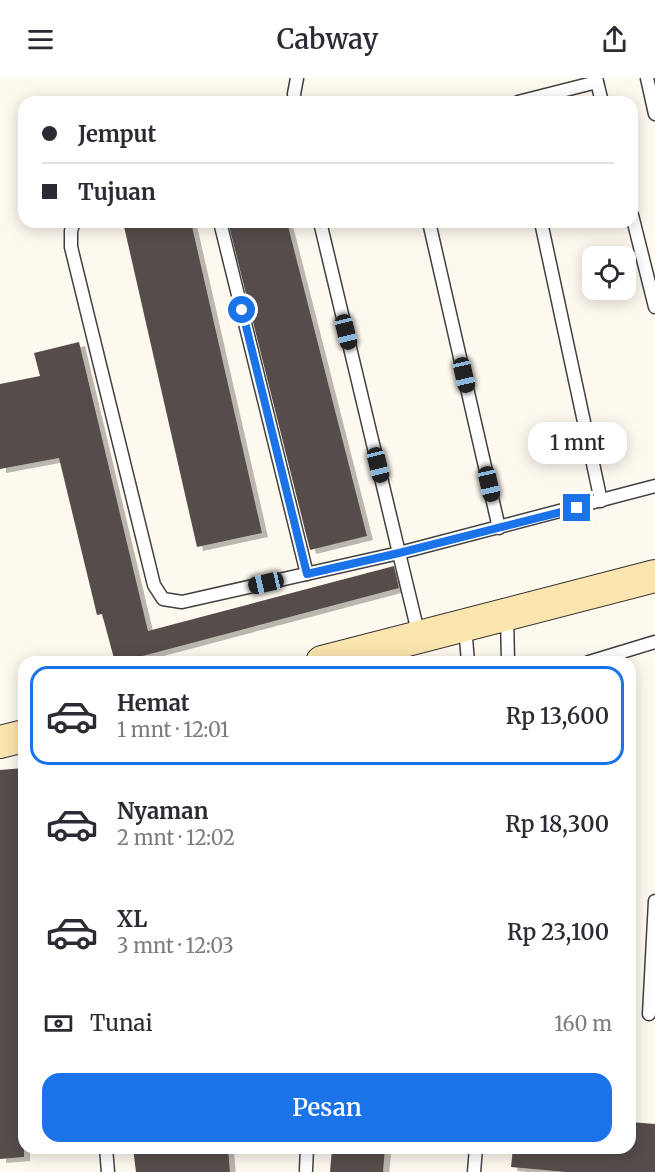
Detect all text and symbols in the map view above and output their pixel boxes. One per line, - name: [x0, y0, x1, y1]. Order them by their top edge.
- text: Cabway: [277, 22, 378, 56]
- icon: menu: [24, 23, 57, 56]
- icon: share: [598, 23, 631, 56]
- text: Jemput: [78, 120, 156, 148]
- text: Tujuan: [78, 178, 156, 206]
- map controls: [582, 246, 636, 300]
- button: locate: [582, 246, 636, 300]
- route start: [228, 296, 255, 323]
- car: [333, 312, 359, 352]
- car: [451, 355, 477, 395]
- callout: 1 mnt: [528, 421, 626, 463]
- text: 1 mnt: [550, 430, 605, 455]
- car: [365, 445, 391, 485]
- car: [476, 464, 502, 504]
- route end: [563, 494, 590, 521]
- car: [246, 570, 286, 596]
- icon: car: [45, 689, 99, 743]
- text: Hemat: [117, 689, 190, 717]
- text: Rp 13,600: [506, 702, 609, 730]
- text: 1 mnt · 12:01: [117, 717, 229, 742]
- icon: car: [45, 797, 99, 851]
- text: Nyaman: [117, 797, 208, 825]
- text: Rp 18,300: [505, 810, 609, 838]
- text: 2 mnt · 12:02: [117, 825, 235, 850]
- icon: car: [45, 905, 99, 959]
- text: XL: [117, 905, 147, 933]
- text: Rp 23,100: [507, 918, 609, 946]
- text: 3 mnt · 12:03: [117, 933, 234, 958]
- icon: cash: [42, 1007, 75, 1040]
- text: Tunai: [90, 1009, 153, 1037]
- text: 160 m: [554, 1011, 612, 1036]
- button: Pesan: [42, 1073, 612, 1142]

